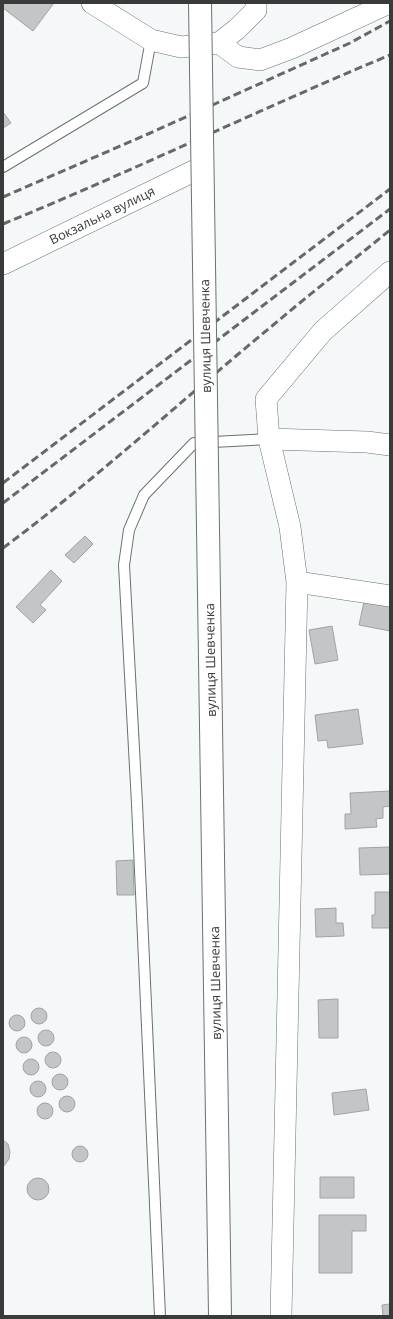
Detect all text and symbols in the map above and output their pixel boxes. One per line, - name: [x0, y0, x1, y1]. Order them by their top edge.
- street label: Вокзальна вулиця: [46, 182, 158, 248]
- street label: вулиця Шевченка: [195, 279, 215, 393]
- street label: вулиця Шевченка: [200, 603, 220, 717]
- street label: вулиця Шевченка: [205, 926, 225, 1040]

